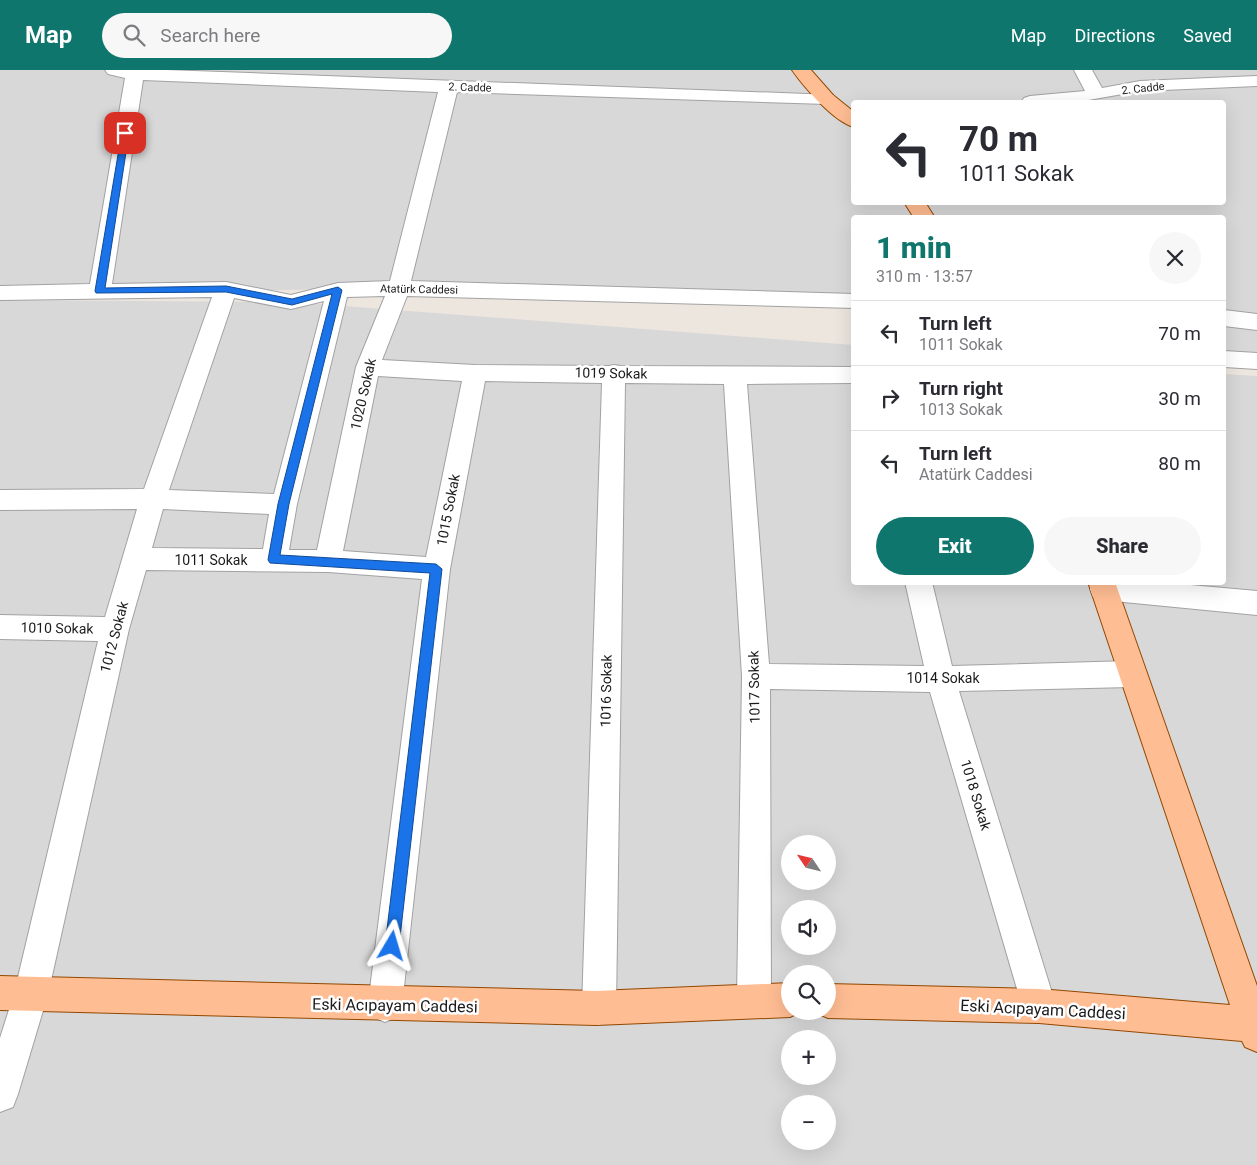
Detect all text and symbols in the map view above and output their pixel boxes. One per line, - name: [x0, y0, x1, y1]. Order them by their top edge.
- search box: [102, 13, 452, 58]
- text: Map: [25, 21, 72, 49]
- icon: search: [120, 21, 148, 49]
- text: Search here: [160, 24, 260, 47]
- text: Map: [1011, 25, 1046, 46]
- text: Directions: [1074, 25, 1155, 46]
- text: Saved: [1183, 25, 1232, 46]
- street label: 2. Cadde: [448, 80, 492, 95]
- street label: 2. Cadde: [1121, 80, 1165, 97]
- pin: [104, 112, 146, 154]
- icon: arrive: [111, 119, 139, 147]
- text: 70 m: [959, 119, 1038, 160]
- icon: left: [876, 120, 941, 185]
- text: 1011 Sokak: [959, 161, 1074, 186]
- text: 1 min: [876, 230, 952, 265]
- button: close: [1149, 232, 1201, 284]
- text: 310 m · 13:57: [876, 267, 973, 286]
- street label: Atatürk Caddesi: [380, 282, 458, 297]
- text: Turn left: [919, 312, 992, 335]
- icon: left: [876, 319, 904, 347]
- text: 70 m: [1158, 322, 1201, 345]
- text: 1011 Sokak: [919, 335, 1002, 354]
- street label: 1020 Sokak: [347, 356, 379, 431]
- street label: 1019 Sokak: [574, 364, 649, 382]
- text: Turn right: [919, 377, 1003, 400]
- icon: right: [876, 384, 904, 412]
- text: 30 m: [1158, 387, 1201, 410]
- text: 1013 Sokak: [919, 400, 1002, 419]
- text: Turn left: [919, 442, 992, 465]
- icon: left: [876, 449, 904, 477]
- text: 80 m: [1158, 452, 1201, 475]
- text: Atatürk Caddesi: [919, 465, 1033, 484]
- street label: 1015 Sokak: [433, 472, 463, 547]
- button: Exit: [876, 517, 1034, 575]
- button: Share: [1044, 517, 1201, 575]
- street label: 1011 Sokak: [174, 552, 248, 568]
- street label: 1012 Sokak: [97, 599, 131, 674]
- street label: 1010 Sokak: [20, 619, 95, 637]
- street label: 1017 Sokak: [745, 649, 763, 724]
- street label: 1016 Sokak: [597, 653, 615, 728]
- street label: 1014 Sokak: [906, 670, 980, 686]
- street label: 1018 Sokak: [958, 758, 995, 833]
- north arrow: [781, 835, 836, 890]
- map controls: [781, 835, 836, 1150]
- button: sound: [781, 900, 836, 955]
- position arrow: [365, 919, 417, 971]
- button: search: [781, 965, 836, 1020]
- street label: Eski Acıpayam Caddesi: [312, 995, 478, 1016]
- street label: Eski Acıpayam Caddesi: [960, 996, 1126, 1023]
- button: +: [781, 1030, 836, 1085]
- button: −: [781, 1095, 836, 1150]

